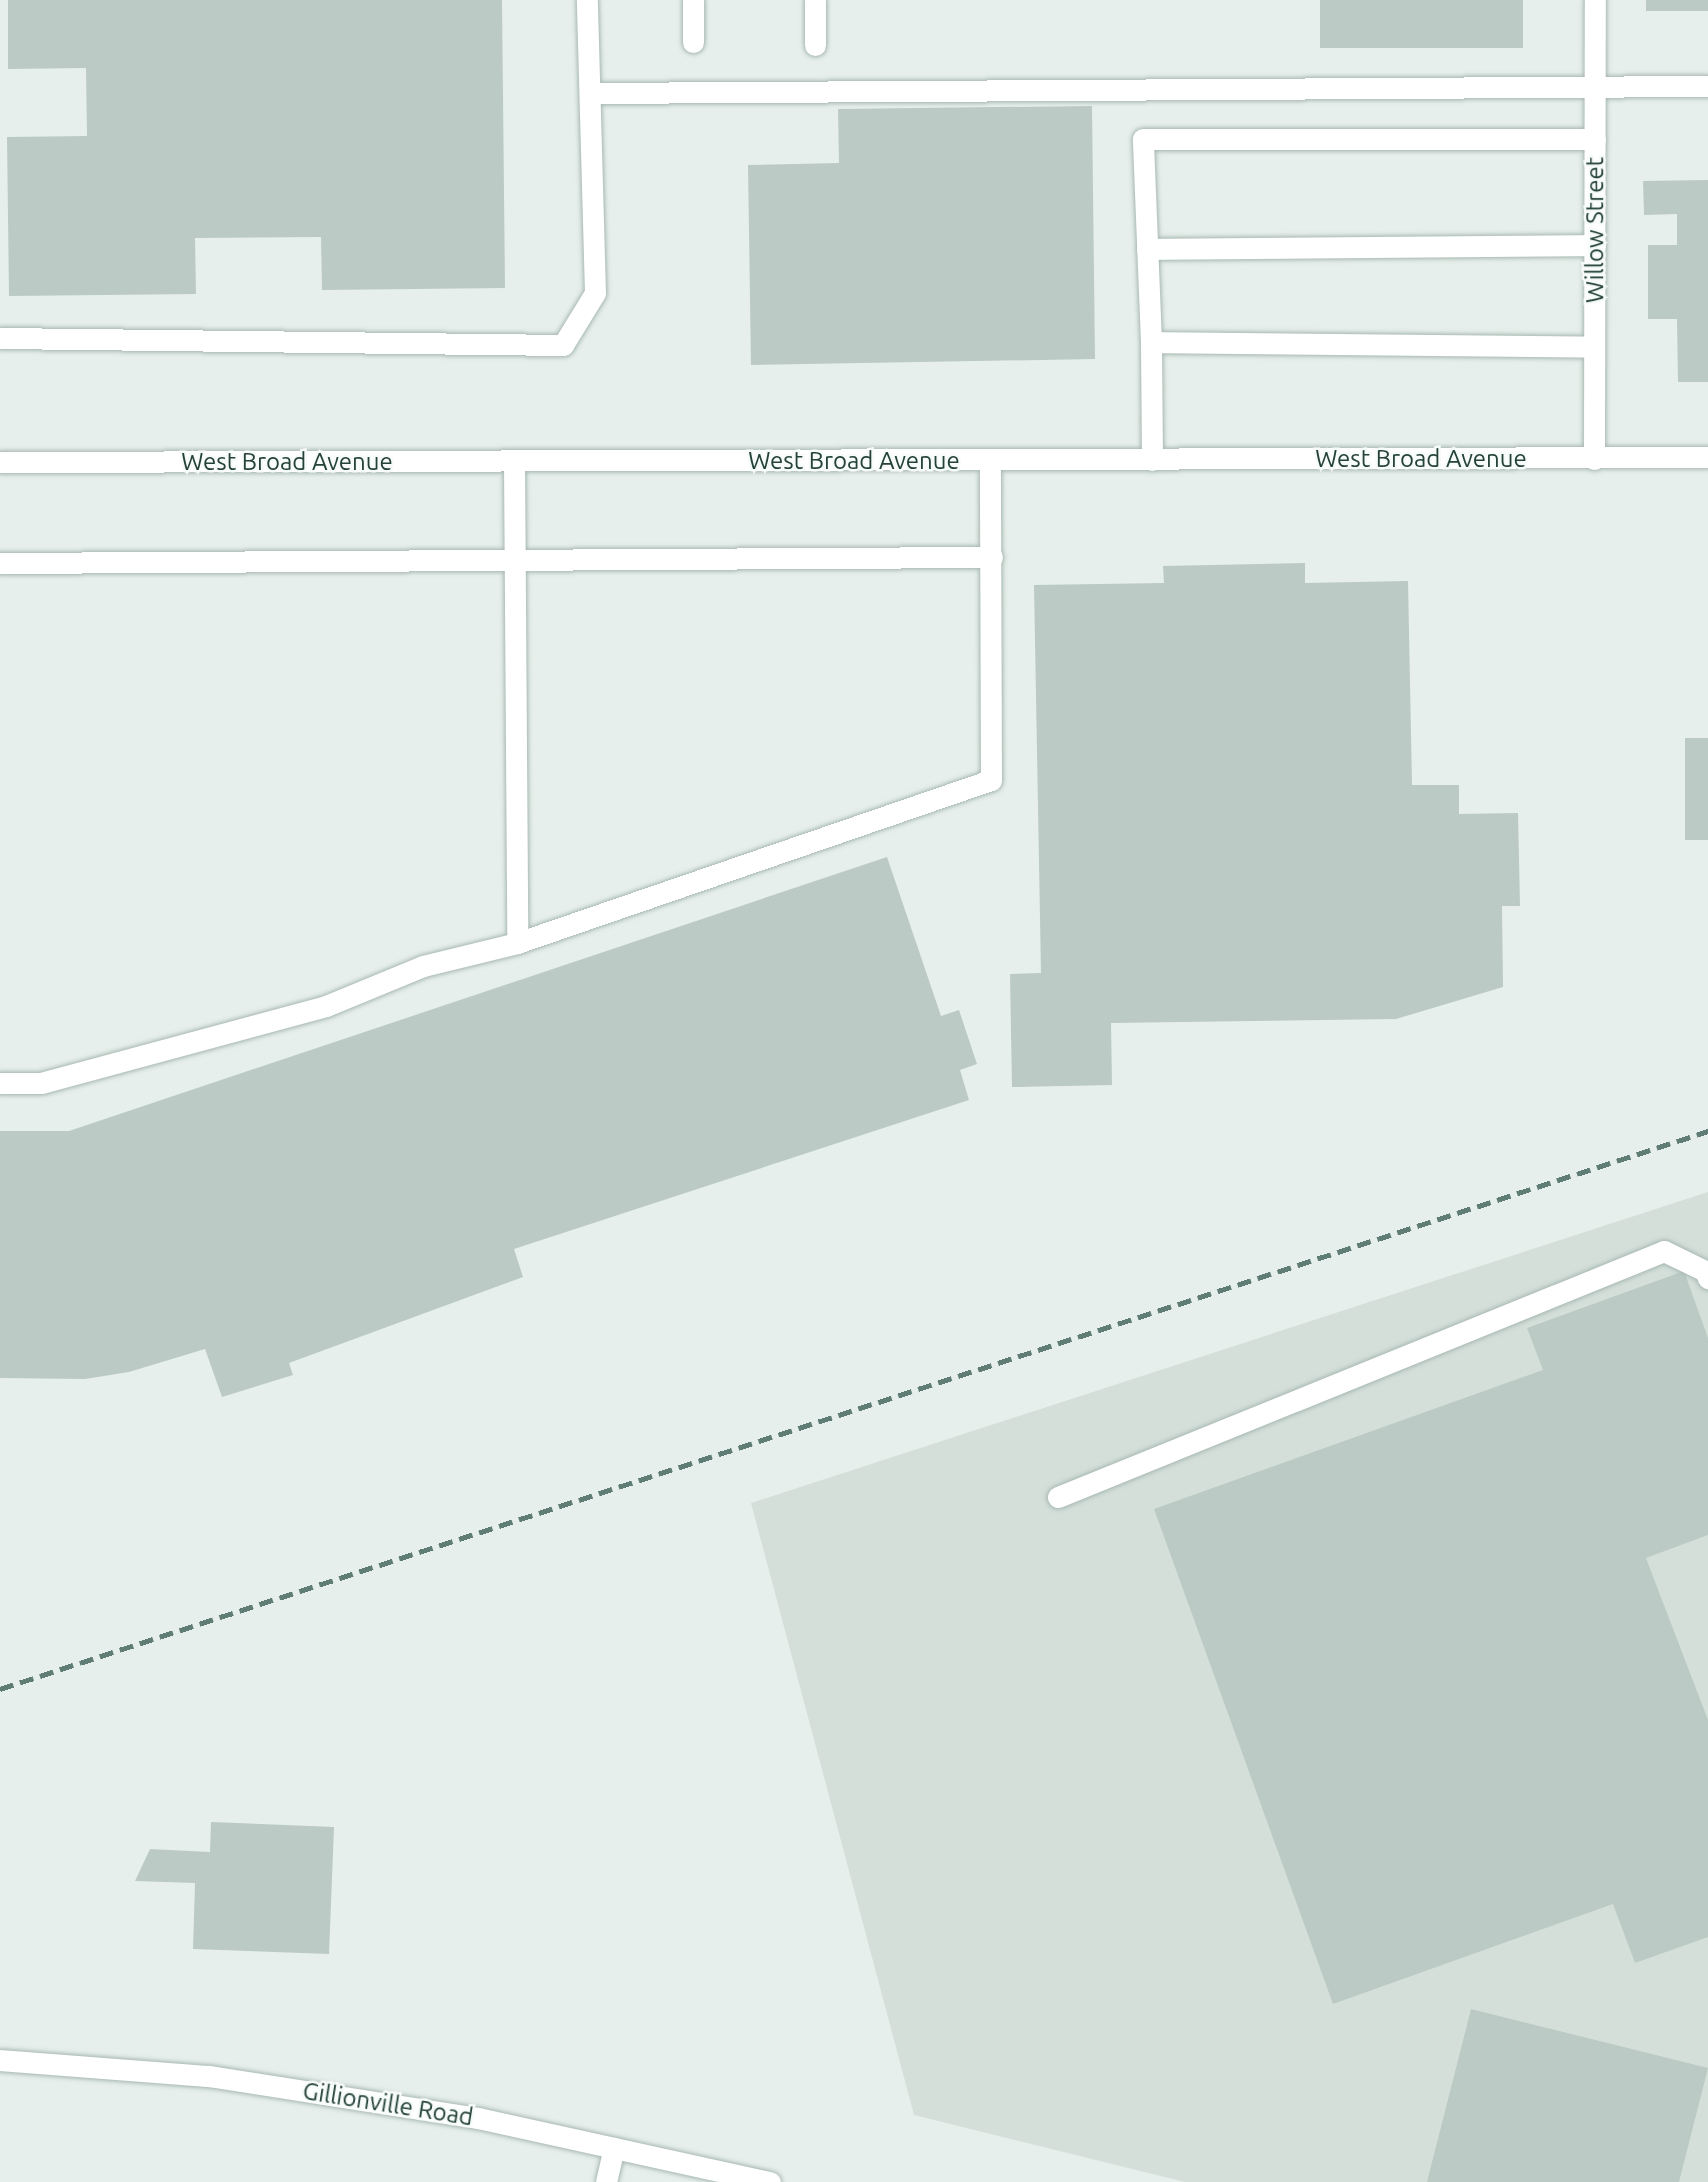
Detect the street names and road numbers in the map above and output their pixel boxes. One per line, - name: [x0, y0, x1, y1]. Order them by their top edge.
- street label: Willow Street: [1581, 157, 1609, 303]
- street label: West Broad Avenue: [1315, 445, 1527, 473]
- street label: West Broad Avenue: [748, 447, 960, 475]
- street label: West Broad Avenue: [181, 448, 393, 476]
- street label: Gillionville Road: [301, 2076, 475, 2132]

